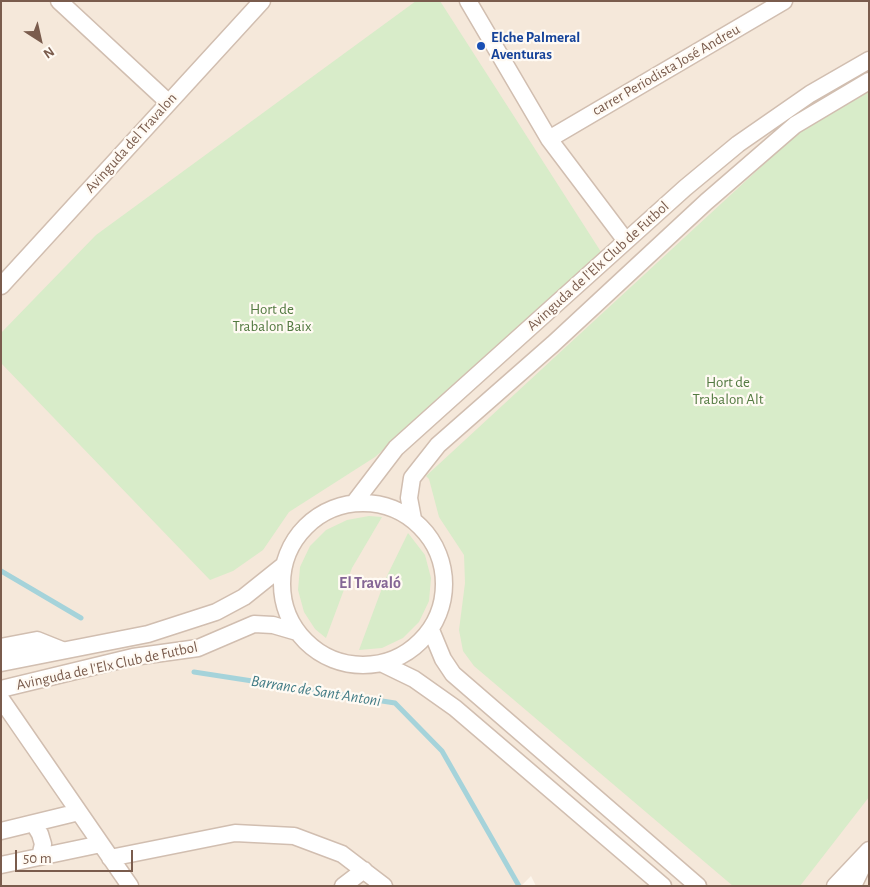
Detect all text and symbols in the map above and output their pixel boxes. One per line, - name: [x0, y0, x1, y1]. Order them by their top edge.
- north arrow: [15, 15, 65, 65]
- street label: carrer Periodista José Andreu: [589, 20, 743, 120]
- place label: Elche Palmeral Aventuras: [491, 28, 580, 63]
- marker: Elche Palmeral Aventuras: [475, 40, 487, 52]
- text: N: [41, 44, 57, 61]
- street label: Avinguda del Travalon: [81, 89, 181, 197]
- street label: Avinguda de l'Elx Club de Futbol: [523, 197, 673, 335]
- park label: Hort de Trabalon Baix: [233, 300, 311, 335]
- park label: Hort de Trabalon Alt: [693, 373, 763, 408]
- district label: El Travaló: [339, 573, 401, 593]
- street label: Avinguda de l'Elx Club de Futbol: [15, 638, 199, 694]
- water label: Barranc de Sant Antoni: [250, 671, 382, 711]
- scale bar: [18, 840, 135, 872]
- text: 50 m: [23, 851, 52, 866]

